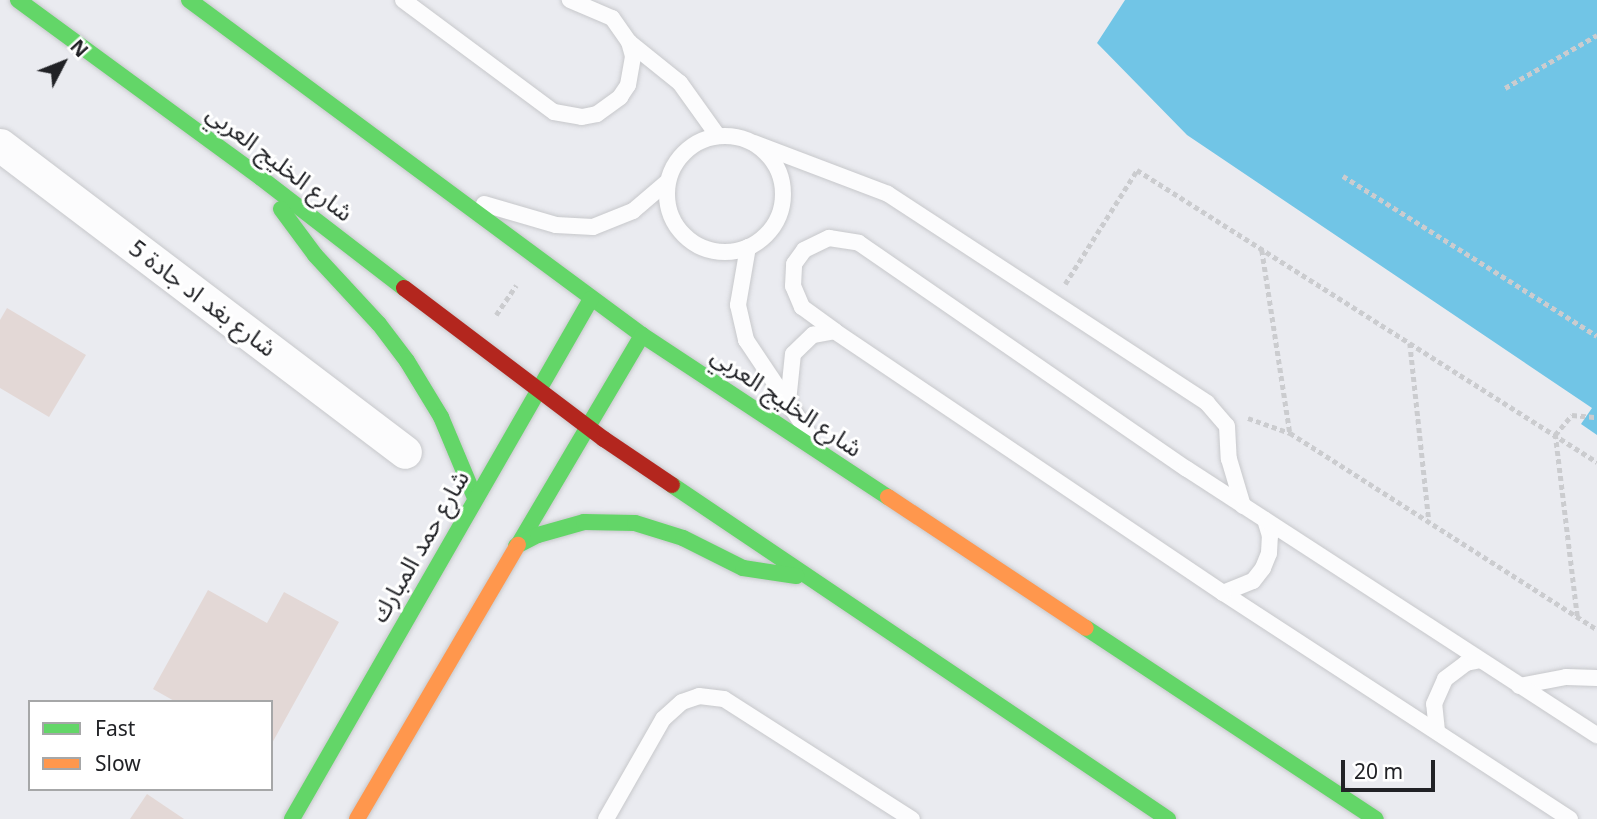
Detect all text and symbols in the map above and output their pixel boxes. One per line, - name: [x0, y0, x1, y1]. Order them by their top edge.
- north arrow: [28, 28, 98, 98]
- text: N: [59, 30, 99, 68]
- street label: شارع الخليج العربي: [200, 100, 358, 228]
- street label: شارع بغد اد جادة 5: [123, 234, 281, 364]
- street label: شارع الخليج العربي: [705, 342, 867, 464]
- street label: شارع حمد المبارك: [366, 466, 476, 628]
- legend: [28, 700, 273, 791]
- text: Fast: [95, 707, 135, 751]
- text: Slow: [95, 742, 141, 786]
- scale bar: [1345, 746, 1440, 790]
- text: 20 m: [1354, 750, 1403, 794]

